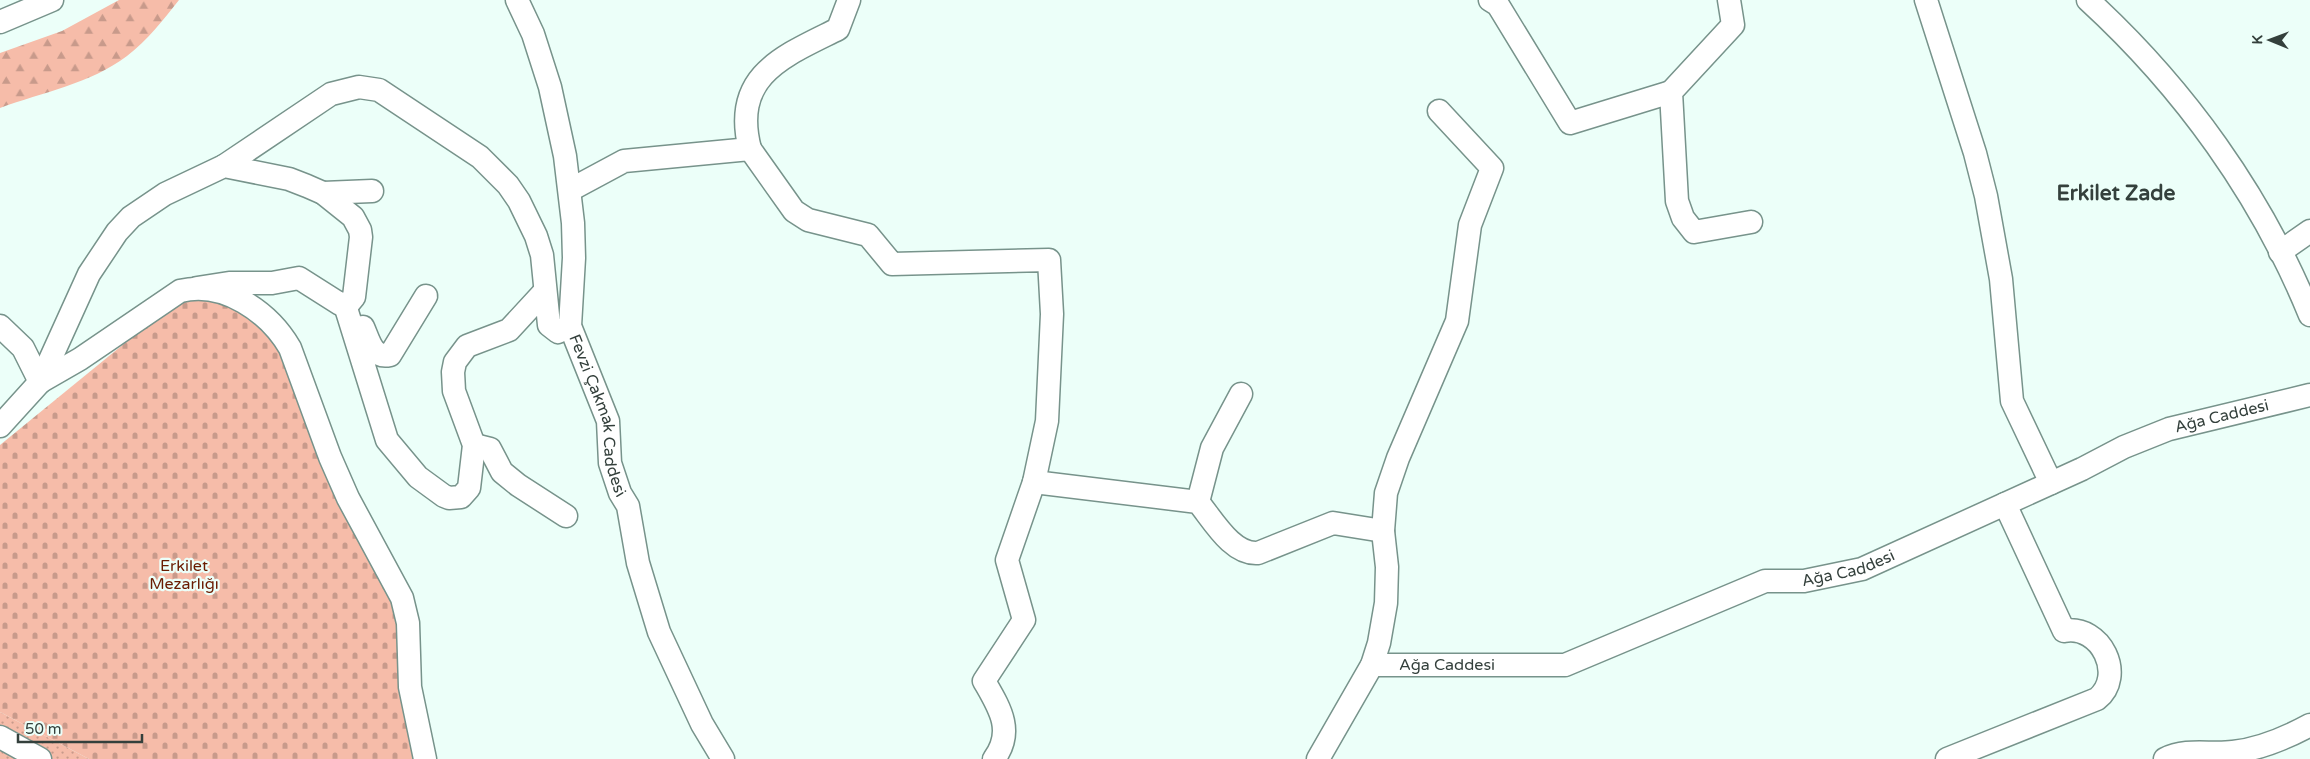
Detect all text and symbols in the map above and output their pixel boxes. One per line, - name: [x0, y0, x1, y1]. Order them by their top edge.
- north arrow: [2245, 15, 2295, 65]
- text: K: [2249, 34, 2266, 45]
- district label: Erkilet Zade: [2057, 181, 2176, 206]
- street label: Fevzi Çakmak Caddesi: [564, 332, 630, 501]
- street label: Ağa Caddesi: [2173, 395, 2271, 437]
- street label: Ağa Caddesi: [1800, 545, 1898, 591]
- park label: Erkilet Mezarlığı: [149, 556, 219, 594]
- street label: Ağa Caddesi: [1399, 655, 1495, 675]
- scale bar: [18, 712, 141, 744]
- text: 50 m: [25, 720, 62, 738]

